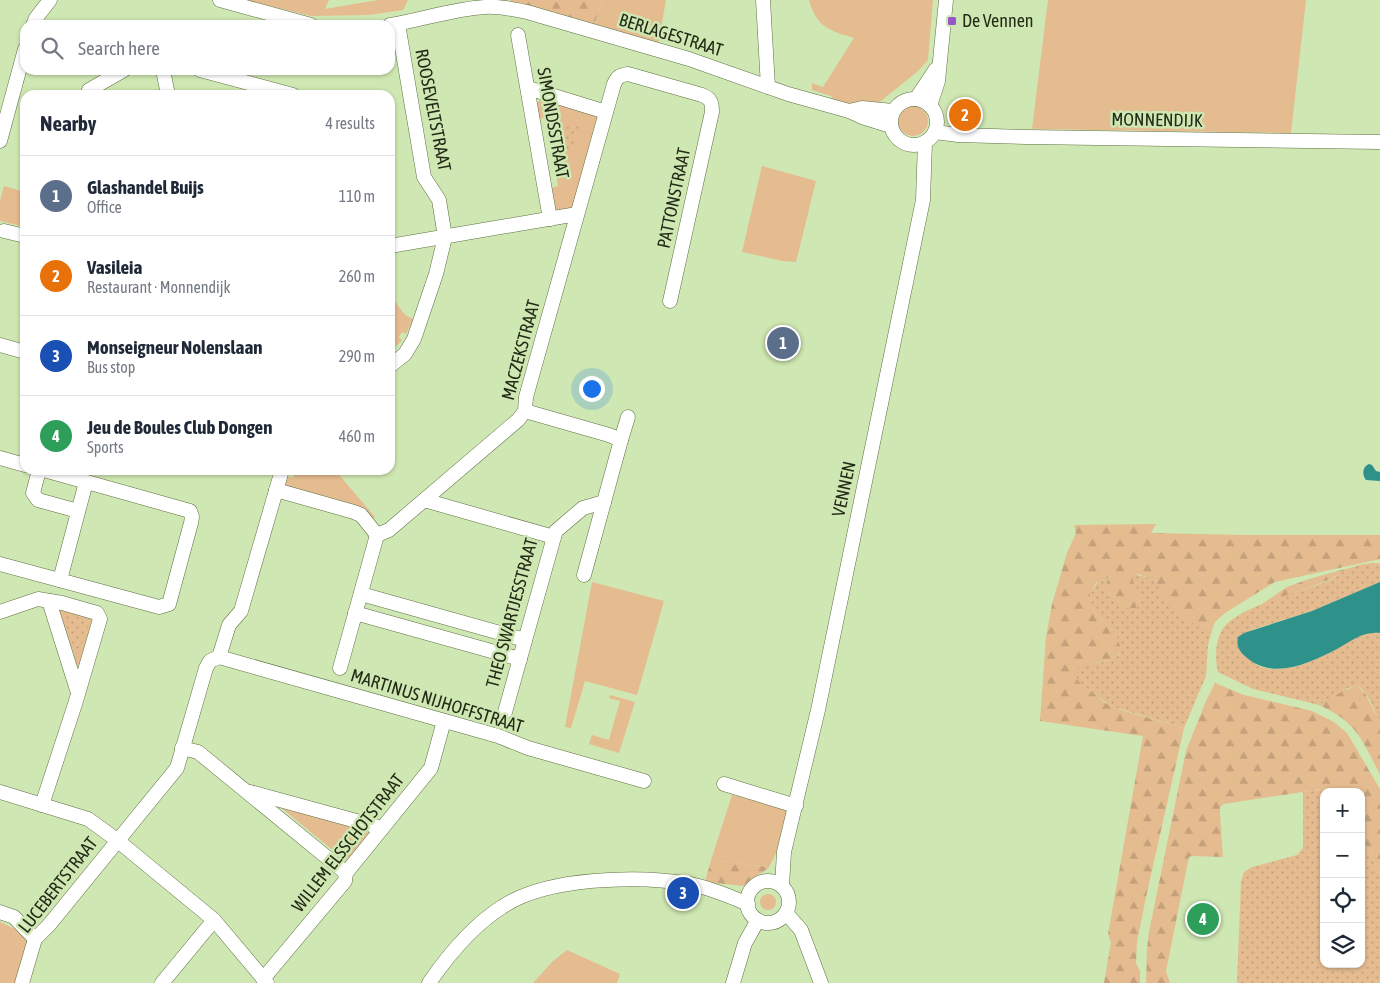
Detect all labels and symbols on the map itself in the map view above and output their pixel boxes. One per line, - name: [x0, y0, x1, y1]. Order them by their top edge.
- street label: BERLAGESTRAAT: [617, 9, 726, 60]
- place label: De Vennen: [962, 10, 1034, 31]
- marker: De Vennen: [946, 15, 958, 27]
- street label: ROOSEVELTSTRAAT: [411, 47, 456, 173]
- street label: SIMONDSSTRAAT: [533, 66, 574, 180]
- pin: 2: [949, 96, 981, 134]
- street label: MONNENDIJK: [1111, 108, 1203, 131]
- street label: PATTONSTRAAT: [653, 146, 694, 250]
- street label: MACZEKSTRAAT: [497, 297, 544, 402]
- pin: 1: [767, 324, 799, 362]
- your location: [579, 376, 605, 402]
- street label: VENNEN: [827, 459, 860, 518]
- street label: THEO SWARTJESSTRAAT: [481, 536, 542, 690]
- street label: MARTINUS NIJHOFFSTRAAT: [348, 664, 526, 737]
- street label: WILLEM ELSSCHOTSTRAAT: [287, 769, 408, 916]
- street label: LUCEBERTSTRAAT: [14, 833, 102, 937]
- pin: 3: [667, 874, 699, 912]
- pin: 4: [1187, 900, 1219, 938]

